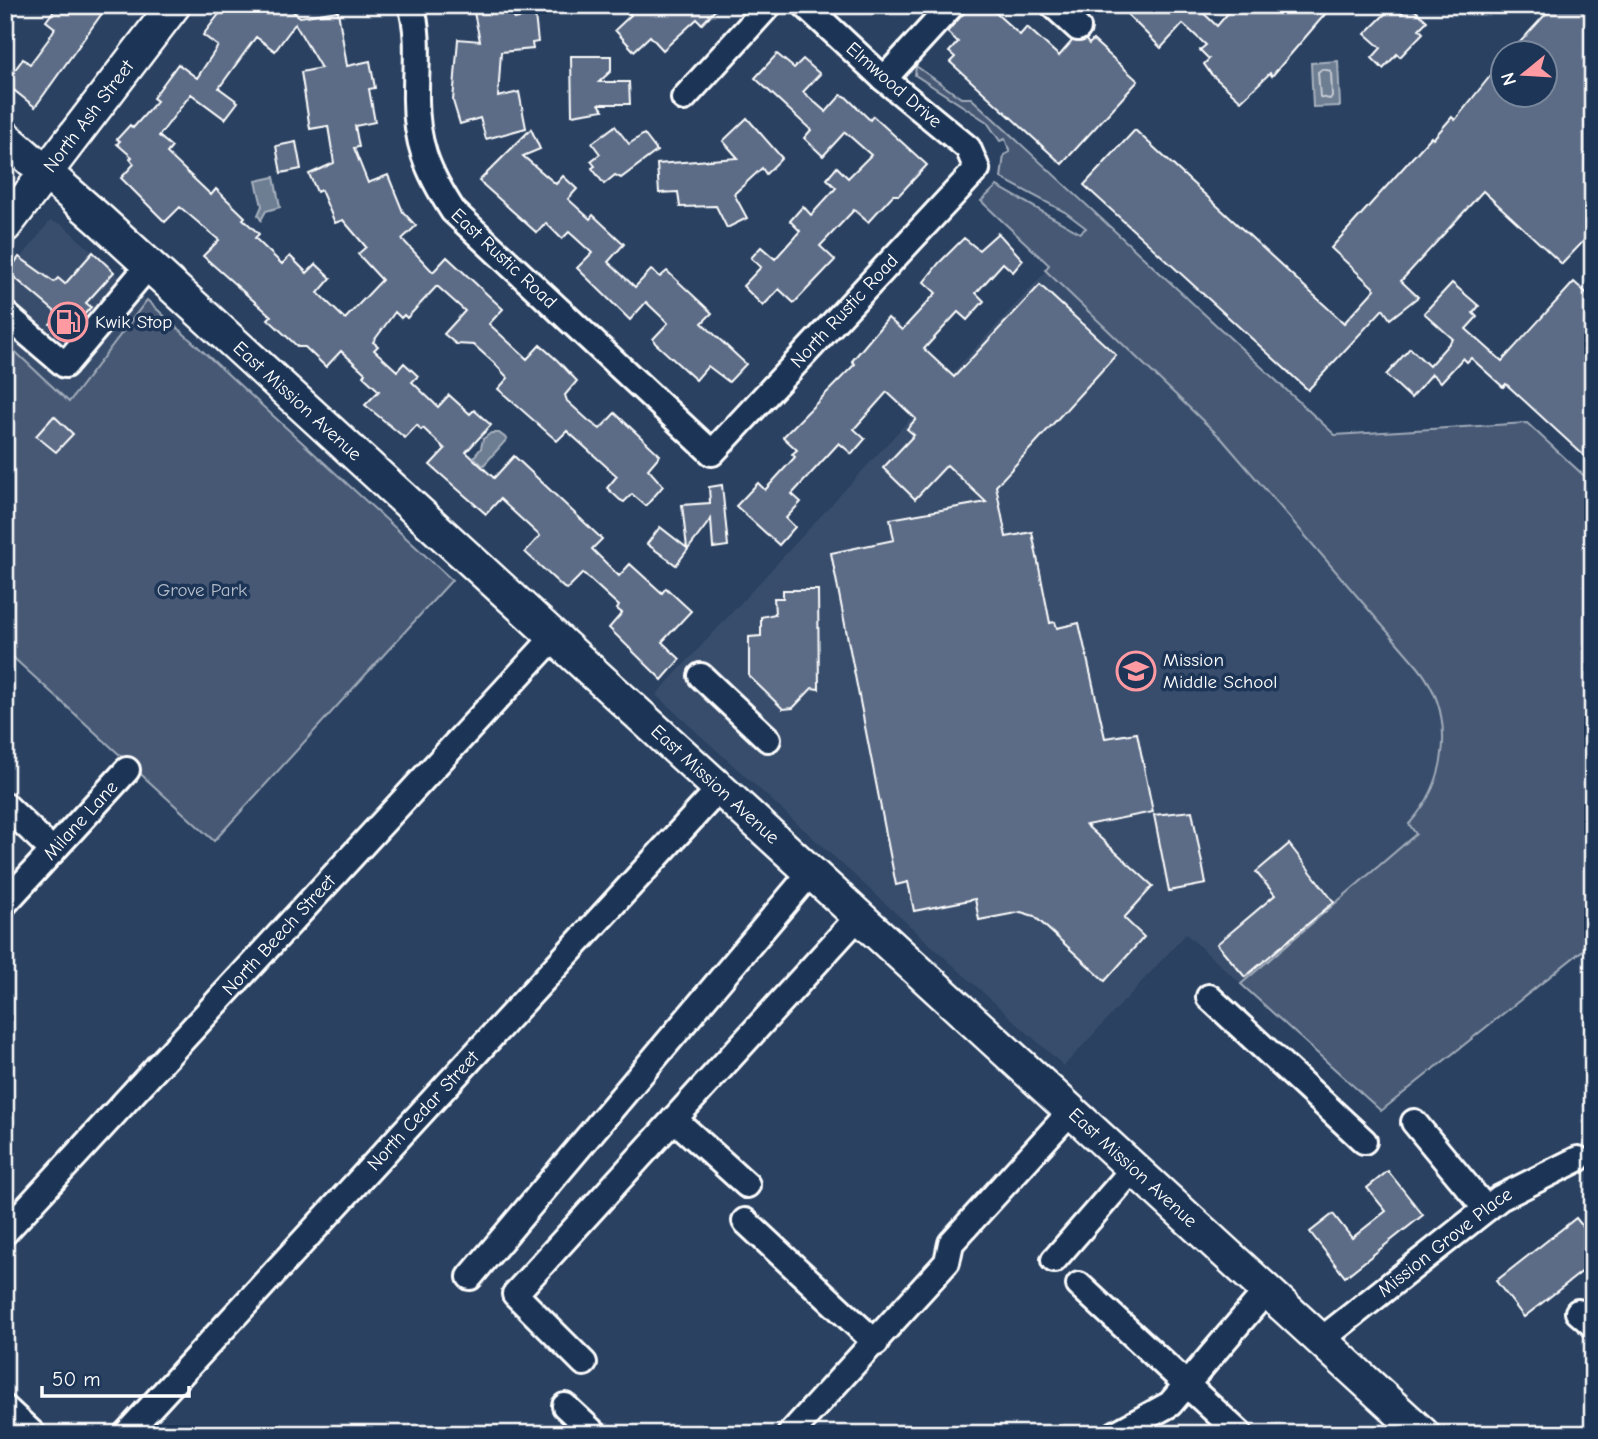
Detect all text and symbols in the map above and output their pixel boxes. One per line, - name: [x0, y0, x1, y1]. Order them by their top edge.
- street label: Elmwood Drive: [842, 37, 946, 133]
- north arrow: [1490, 38, 1560, 108]
- street label: North Ash Street: [39, 56, 139, 177]
- text: N: [1496, 70, 1521, 88]
- street label: East Rustic Road: [447, 204, 561, 313]
- street label: North Rustic Road: [786, 250, 903, 373]
- fuel station icon: Kwik Stop: [47, 301, 89, 343]
- place label: Kwik Stop: [95, 311, 172, 333]
- street label: East Mission Avenue: [229, 337, 366, 465]
- park label: Grove Park: [157, 579, 248, 601]
- place label: Mission Middle School: [1163, 649, 1278, 693]
- school or university icon: Mission Middle School: [1115, 650, 1157, 692]
- street label: East Mission Avenue: [646, 720, 784, 849]
- street label: Milane Lane: [39, 776, 123, 865]
- street label: North Beech Street: [218, 870, 340, 1000]
- street label: North Cedar Street: [363, 1046, 484, 1175]
- street label: East Mission Avenue: [1064, 1103, 1202, 1232]
- street label: Mission Grove Place: [1373, 1183, 1516, 1302]
- scale bar: [42, 1355, 189, 1399]
- text: 50 m: [52, 1367, 101, 1391]

